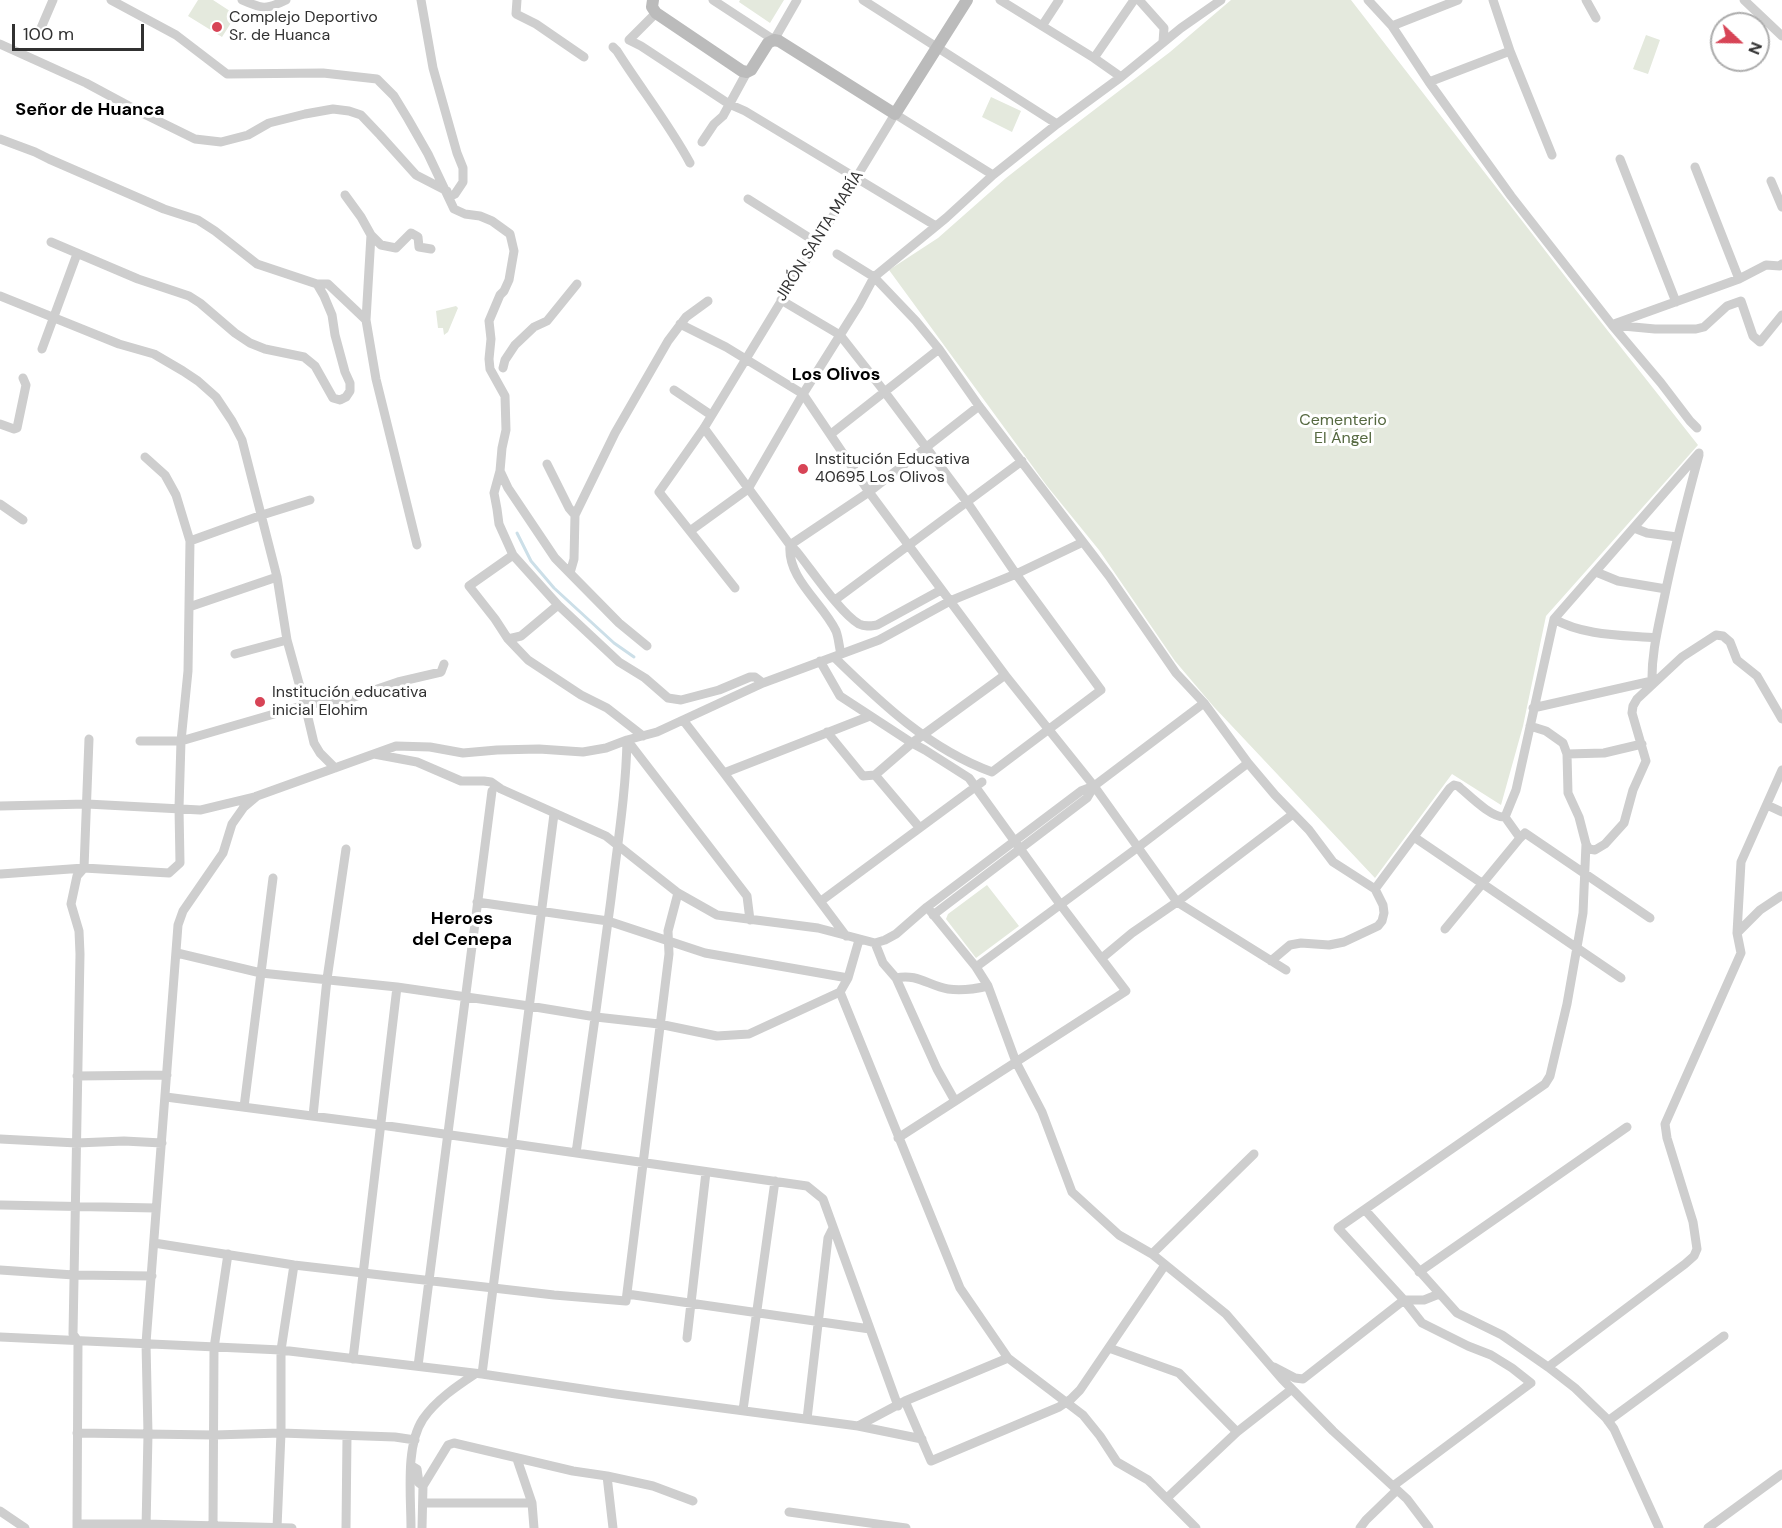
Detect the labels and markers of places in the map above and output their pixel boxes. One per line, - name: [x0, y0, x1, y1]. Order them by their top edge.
- place label: Complejo Deportivo Sr. de Huanca: [229, 8, 378, 46]
- marker: Complejo Deportivo Sr. de Huanca: [210, 20, 224, 34]
- place label: Institución Educativa 40695 Los Olivos: [815, 450, 970, 488]
- marker: Institución Educativa 40695 Los Olivos: [796, 462, 810, 476]
- place label: Institución educativa inicial Elohim: [272, 683, 427, 721]
- marker: Institución educativa inicial Elohim: [253, 695, 267, 709]

